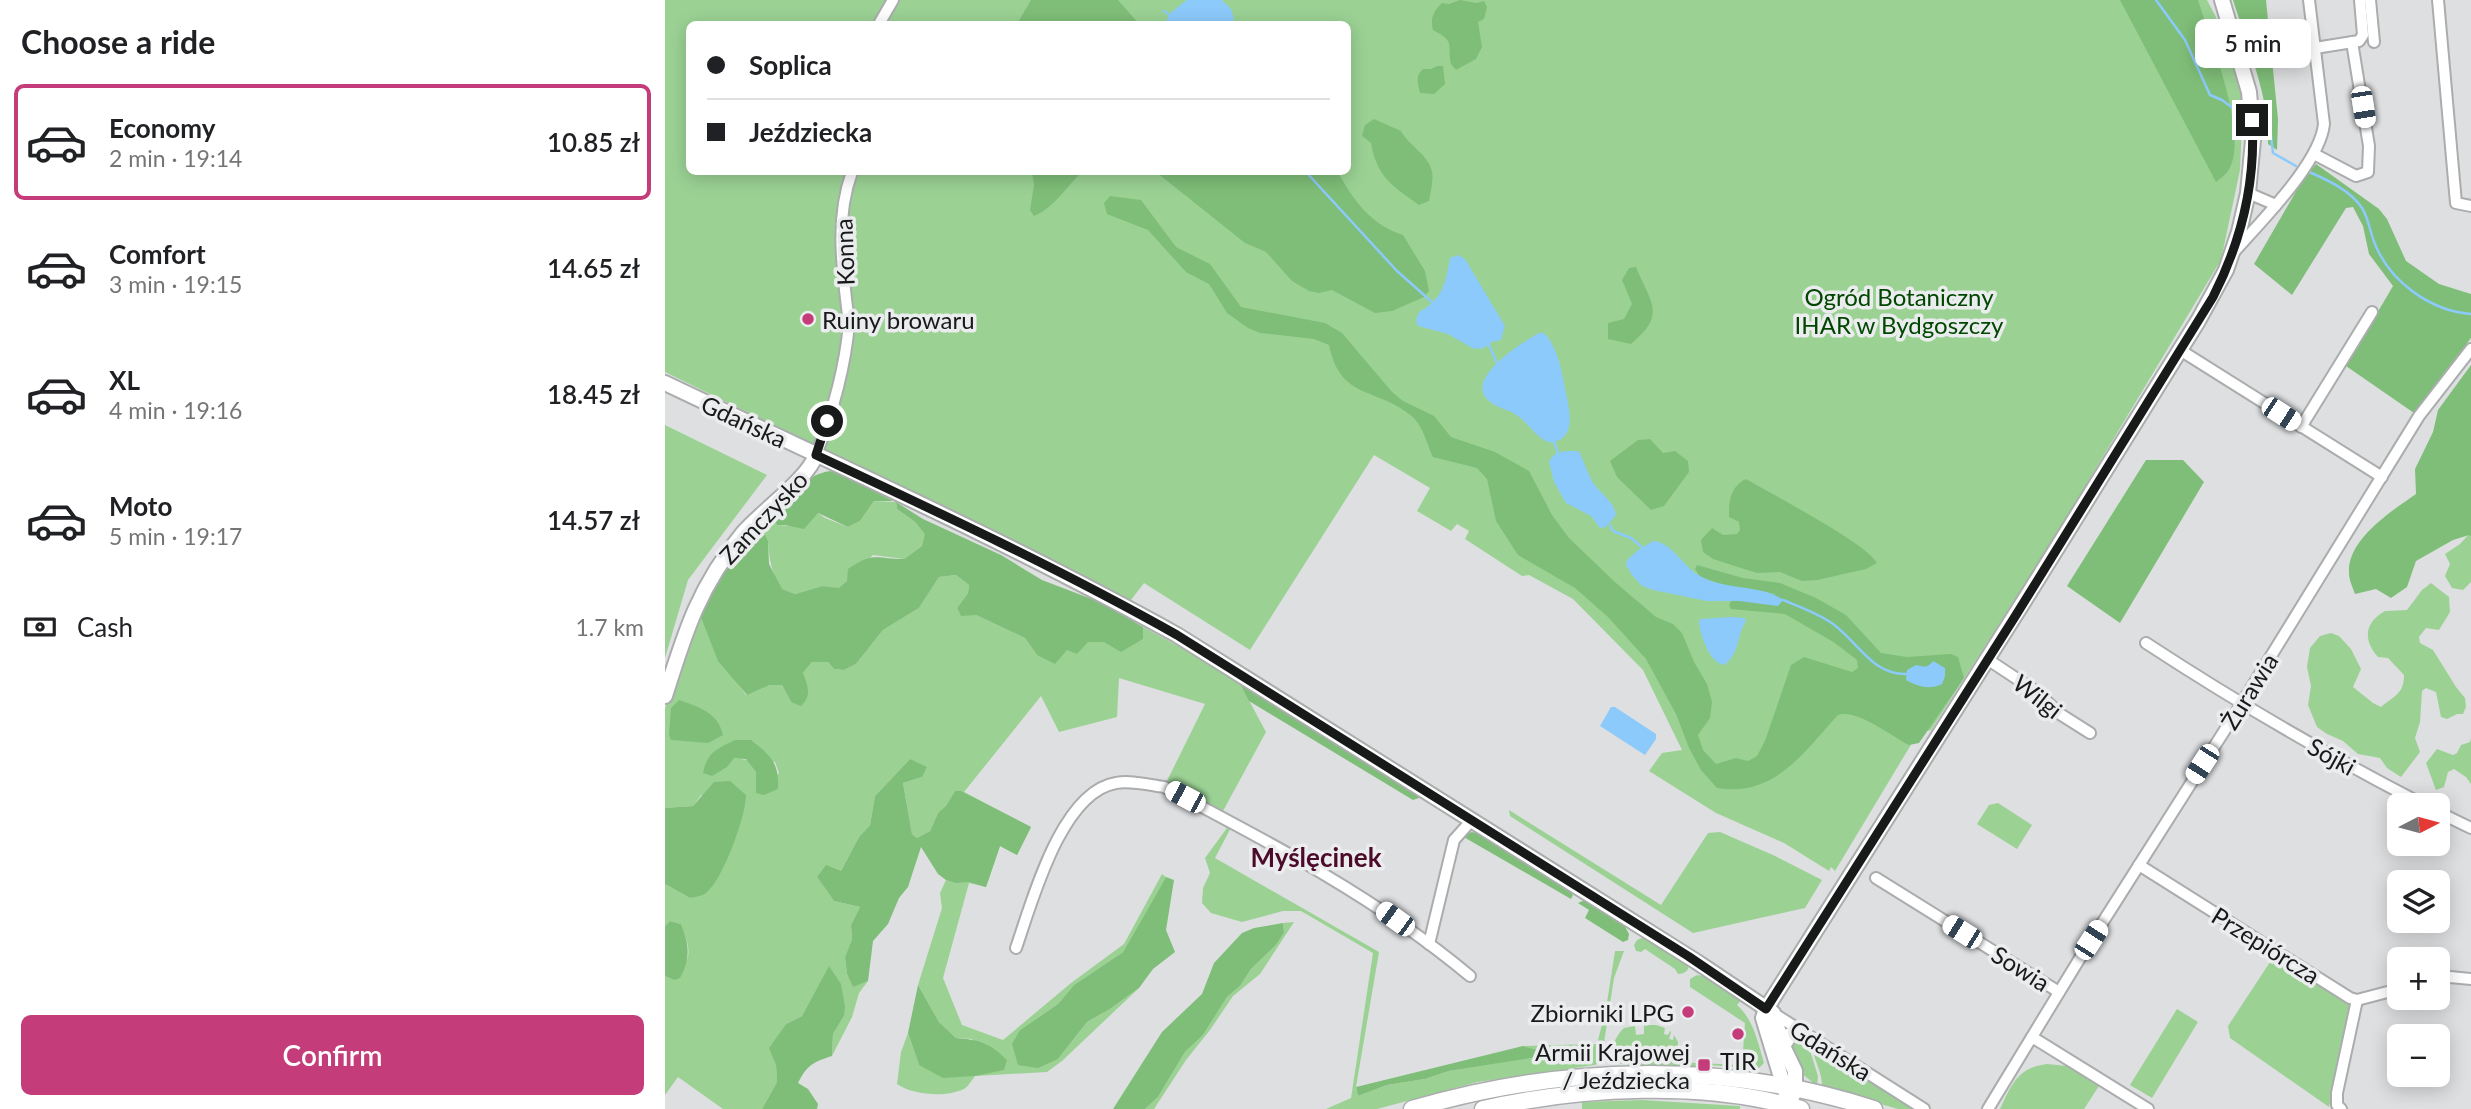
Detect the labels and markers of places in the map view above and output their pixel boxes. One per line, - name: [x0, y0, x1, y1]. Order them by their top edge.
- place label: Ruiny browaru: [822, 305, 975, 334]
- marker: Ruiny browaru: [800, 311, 816, 327]
- place label: Zbiorniki LPG: [1531, 998, 1674, 1027]
- marker: Zbiorniki LPG: [1680, 1004, 1696, 1020]
- marker: TIR: [1730, 1026, 1746, 1042]
- place label: Armii Krajowej / Jeździecka: [1535, 1037, 1690, 1094]
- place label: TIR: [1720, 1046, 1756, 1075]
- marker: Armii Krajowej / Jeździecka: [1696, 1057, 1712, 1073]

